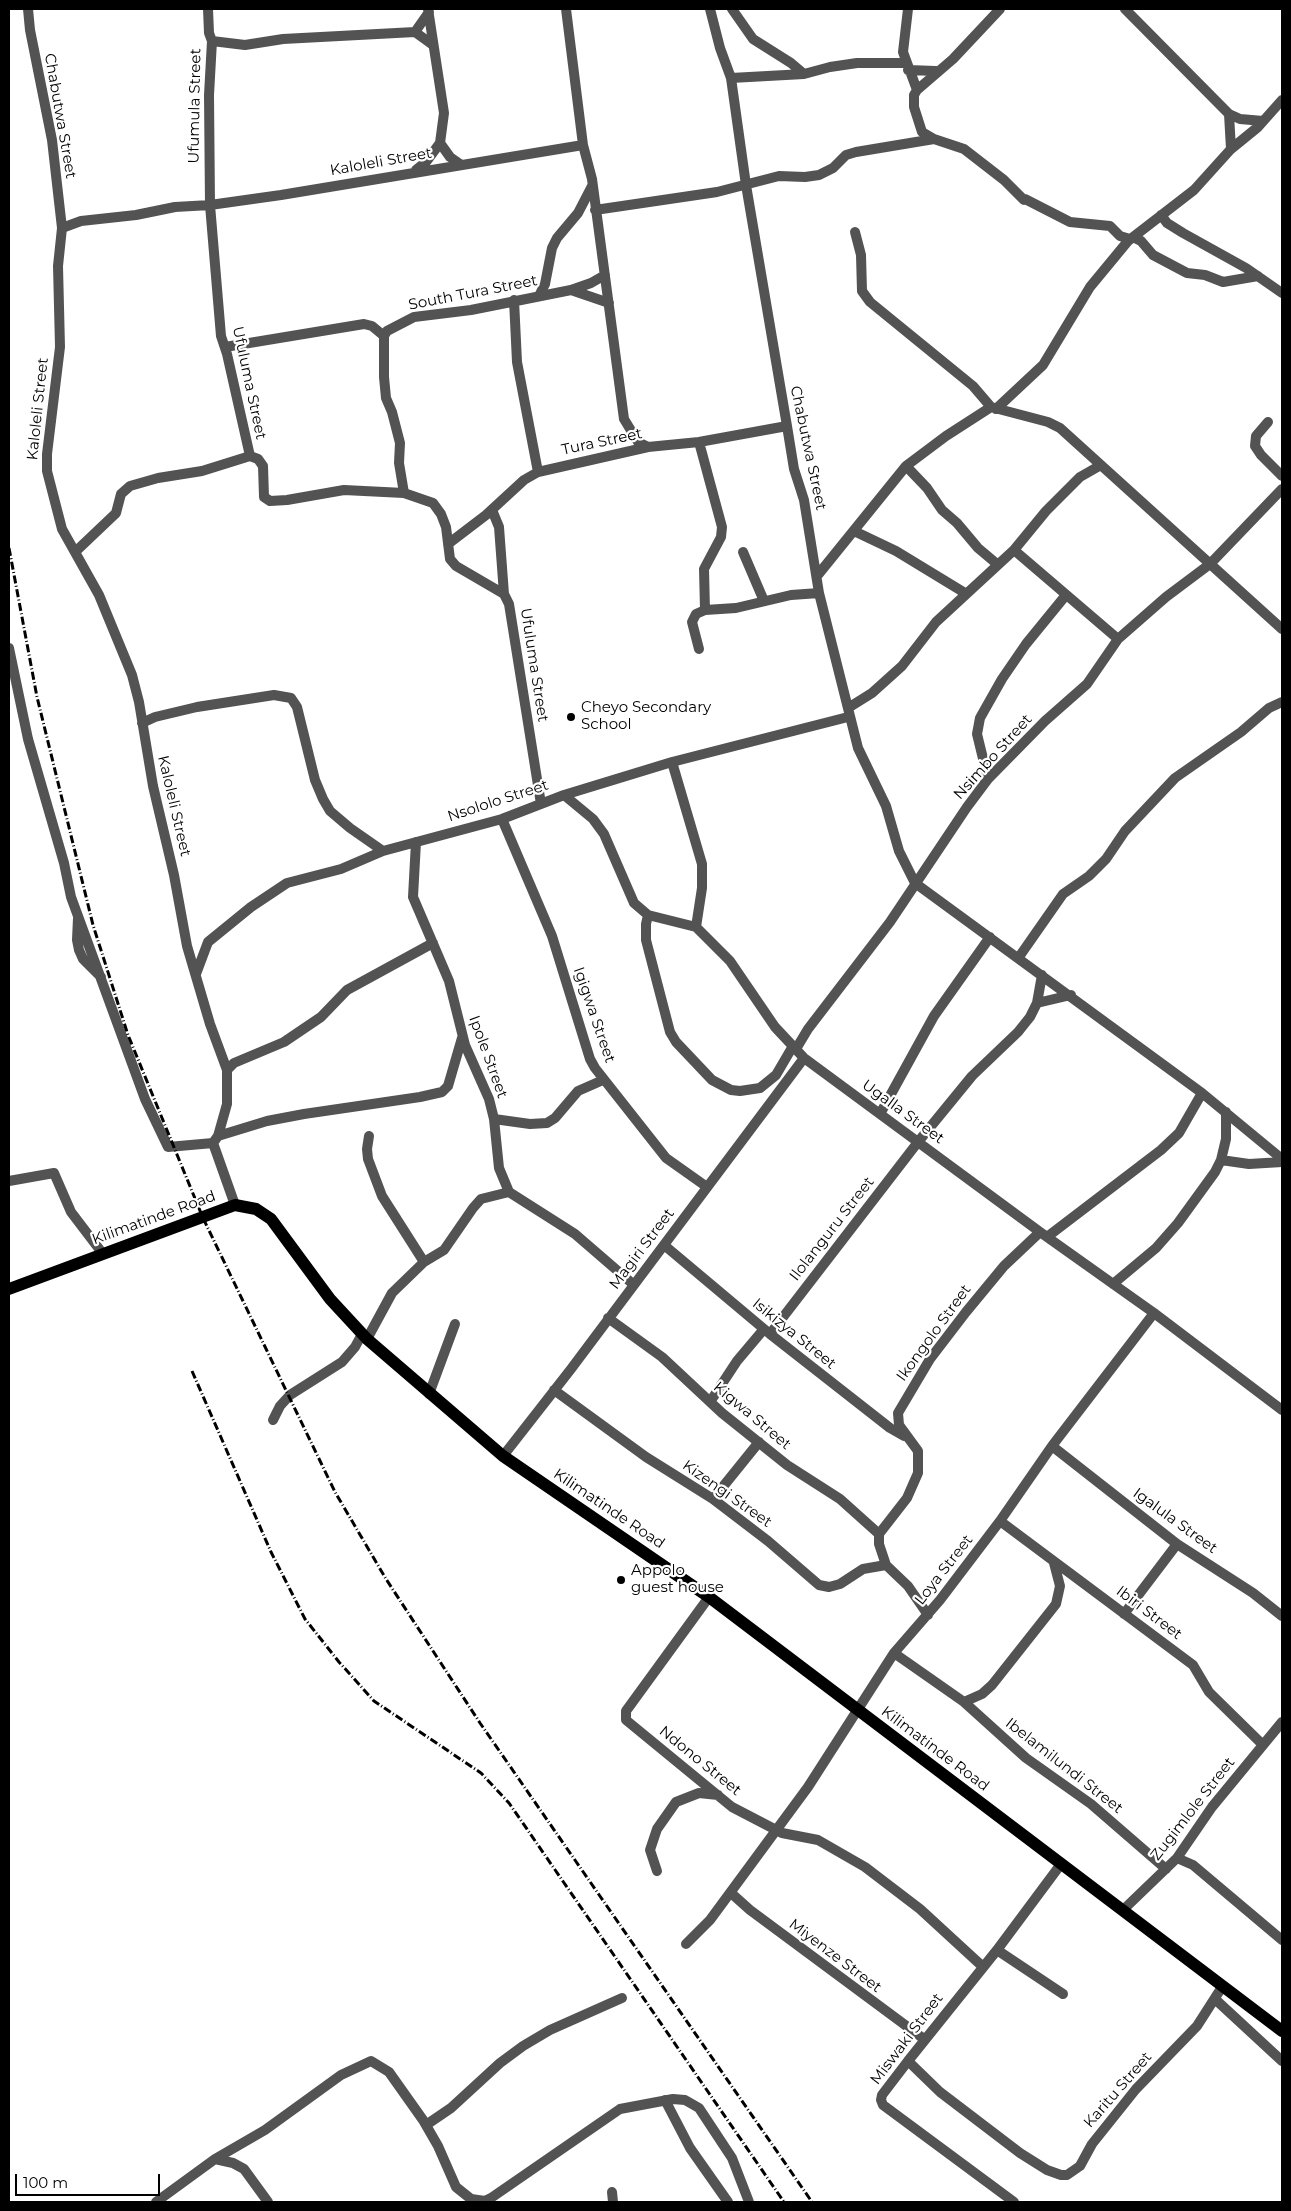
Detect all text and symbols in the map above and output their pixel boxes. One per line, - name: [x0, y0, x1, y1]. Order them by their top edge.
- street label: Ufumula Street: [185, 48, 205, 164]
- street label: Chabutwa Street: [40, 52, 80, 180]
- street label: Kaloleli Street: [329, 144, 433, 180]
- street label: South Tura Street: [407, 272, 539, 314]
- street label: Ufuluma Street: [228, 325, 270, 441]
- street label: Kaloleli Street: [24, 357, 52, 461]
- street label: Chabutwa Street: [786, 384, 830, 512]
- street label: Tura Street: [560, 425, 644, 459]
- street label: Ufuluma Street: [516, 607, 552, 723]
- place label: Cheyo Secondary School: [581, 699, 711, 734]
- marker: Cheyo Secondary School: [565, 711, 577, 723]
- street label: Nsimbo Street: [950, 711, 1036, 803]
- street label: Kaloleli Street: [154, 754, 194, 858]
- street label: Nsololo Street: [445, 776, 551, 826]
- street label: Igigwa Street: [569, 965, 619, 1065]
- street label: Ipole Street: [465, 1013, 511, 1101]
- street label: Ugalla Street: [858, 1076, 948, 1148]
- street label: Ilolanguru Street: [786, 1174, 878, 1284]
- street label: Kilimatinde Road: [90, 1187, 218, 1249]
- street label: Magiri Street: [606, 1205, 678, 1293]
- street label: Ikongolo Street: [893, 1281, 975, 1385]
- street label: Isikizya Street: [749, 1295, 839, 1373]
- street label: Kigwa Street: [709, 1378, 795, 1454]
- street label: Kizengi Street: [679, 1457, 775, 1531]
- street label: Kilimatinde Road: [550, 1465, 668, 1553]
- street label: Igalula Street: [1129, 1484, 1221, 1558]
- street label: Loya Street: [911, 1531, 977, 1609]
- place label: Appolo guest house: [631, 1562, 724, 1597]
- marker: Appolo guest house: [615, 1574, 627, 1586]
- street label: Ibiri Street: [1112, 1582, 1186, 1644]
- street label: Kilimatinde Road: [878, 1703, 992, 1795]
- street label: Ibelamilundi Street: [1002, 1714, 1126, 1818]
- street label: Ndono Street: [655, 1722, 745, 1800]
- street label: Zugimlole Street: [1147, 1754, 1239, 1864]
- street label: Miyenze Street: [785, 1915, 885, 1997]
- street label: Miswaki Street: [867, 1990, 947, 2088]
- street label: Karitu Street: [1080, 2048, 1156, 2132]
- scale bar: [18, 2164, 162, 2196]
- text: 100 m: [23, 2173, 68, 2192]

